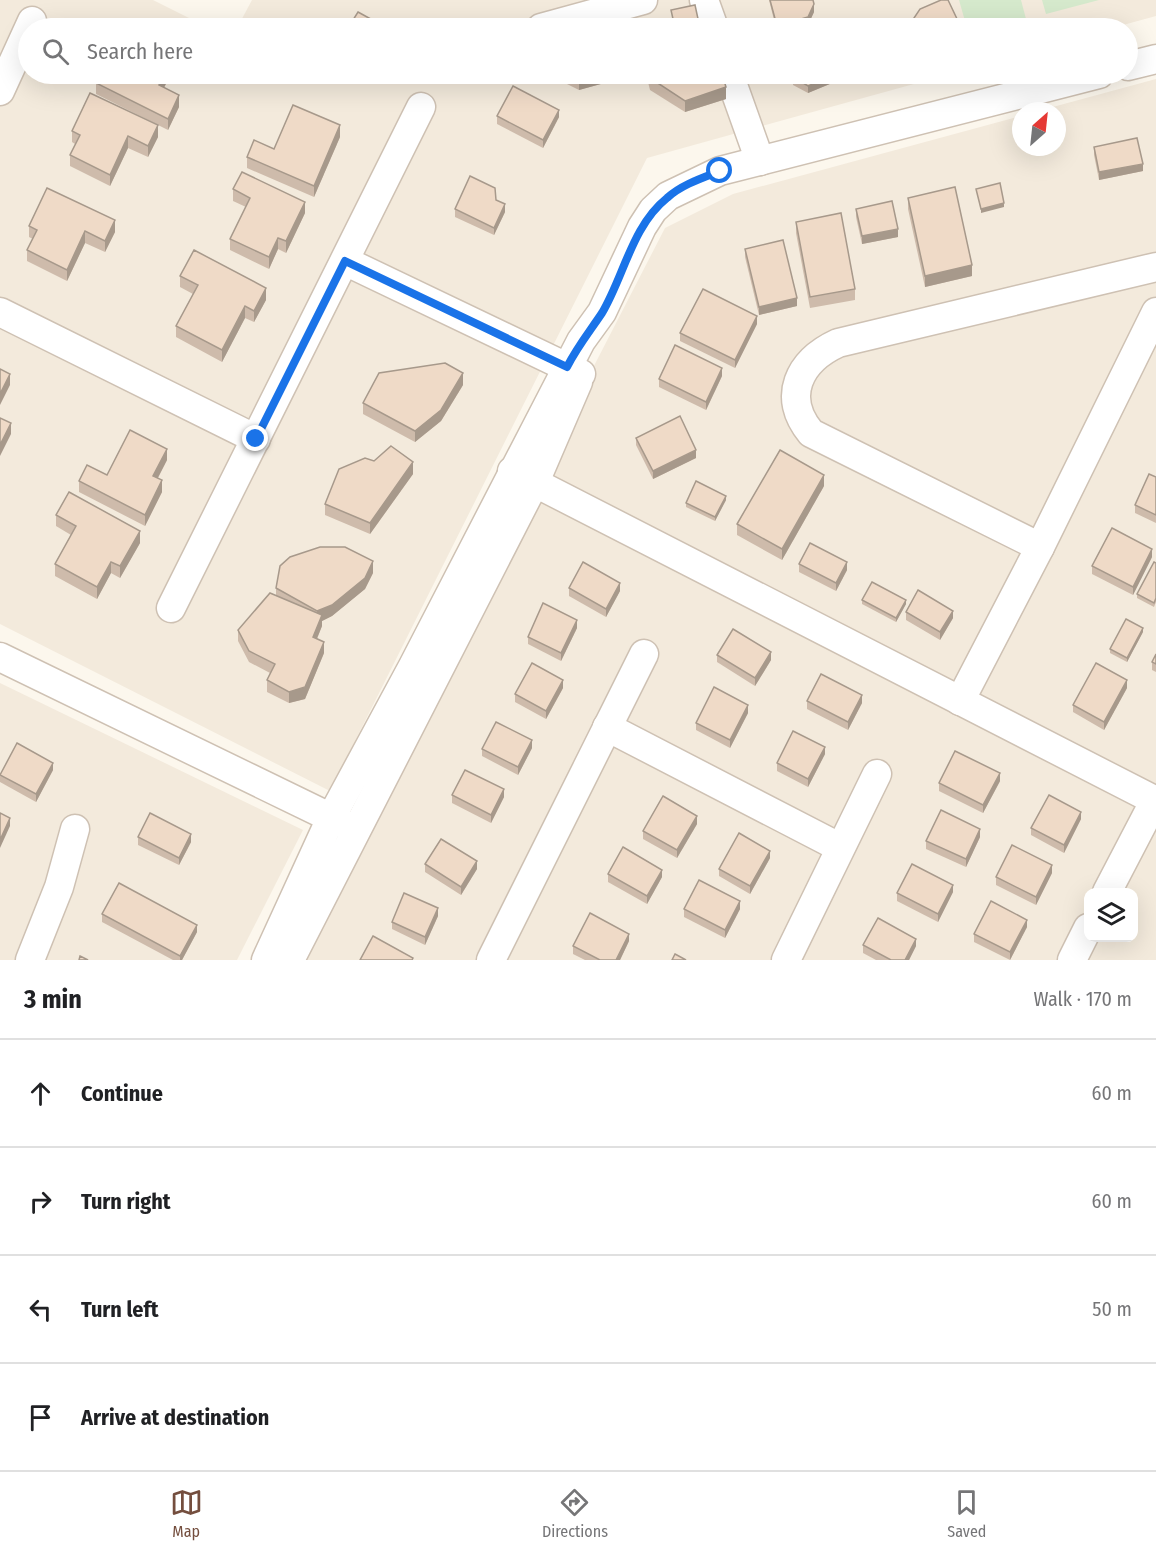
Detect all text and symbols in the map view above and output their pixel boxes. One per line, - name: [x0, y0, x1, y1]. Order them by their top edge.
- search box: [18, 18, 1138, 84]
- icon: search: [39, 35, 72, 68]
- text: Search here: [87, 38, 193, 65]
- north arrow: [1012, 102, 1066, 156]
- route start: [706, 157, 732, 183]
- route end: [242, 425, 268, 451]
- map controls: [1084, 888, 1138, 942]
- button: layers: [1084, 888, 1138, 942]
- text: 3 min: [24, 984, 82, 1015]
- text: Walk · 170 m: [1034, 987, 1132, 1011]
- icon: ahead: [24, 1077, 57, 1110]
- text: Continue: [81, 1080, 163, 1107]
- text: 60 m: [1092, 1081, 1132, 1105]
- icon: right: [24, 1185, 57, 1218]
- text: Turn right: [81, 1188, 170, 1215]
- text: 60 m: [1092, 1189, 1132, 1213]
- icon: left: [24, 1293, 57, 1326]
- text: Turn left: [81, 1296, 159, 1323]
- text: 50 m: [1092, 1297, 1132, 1321]
- icon: arrive: [24, 1401, 57, 1434]
- text: Arrive at destination: [81, 1404, 269, 1431]
- tab: Map: [170, 1486, 203, 1541]
- tab: Directions: [542, 1486, 608, 1541]
- tab: Saved: [947, 1486, 986, 1541]

